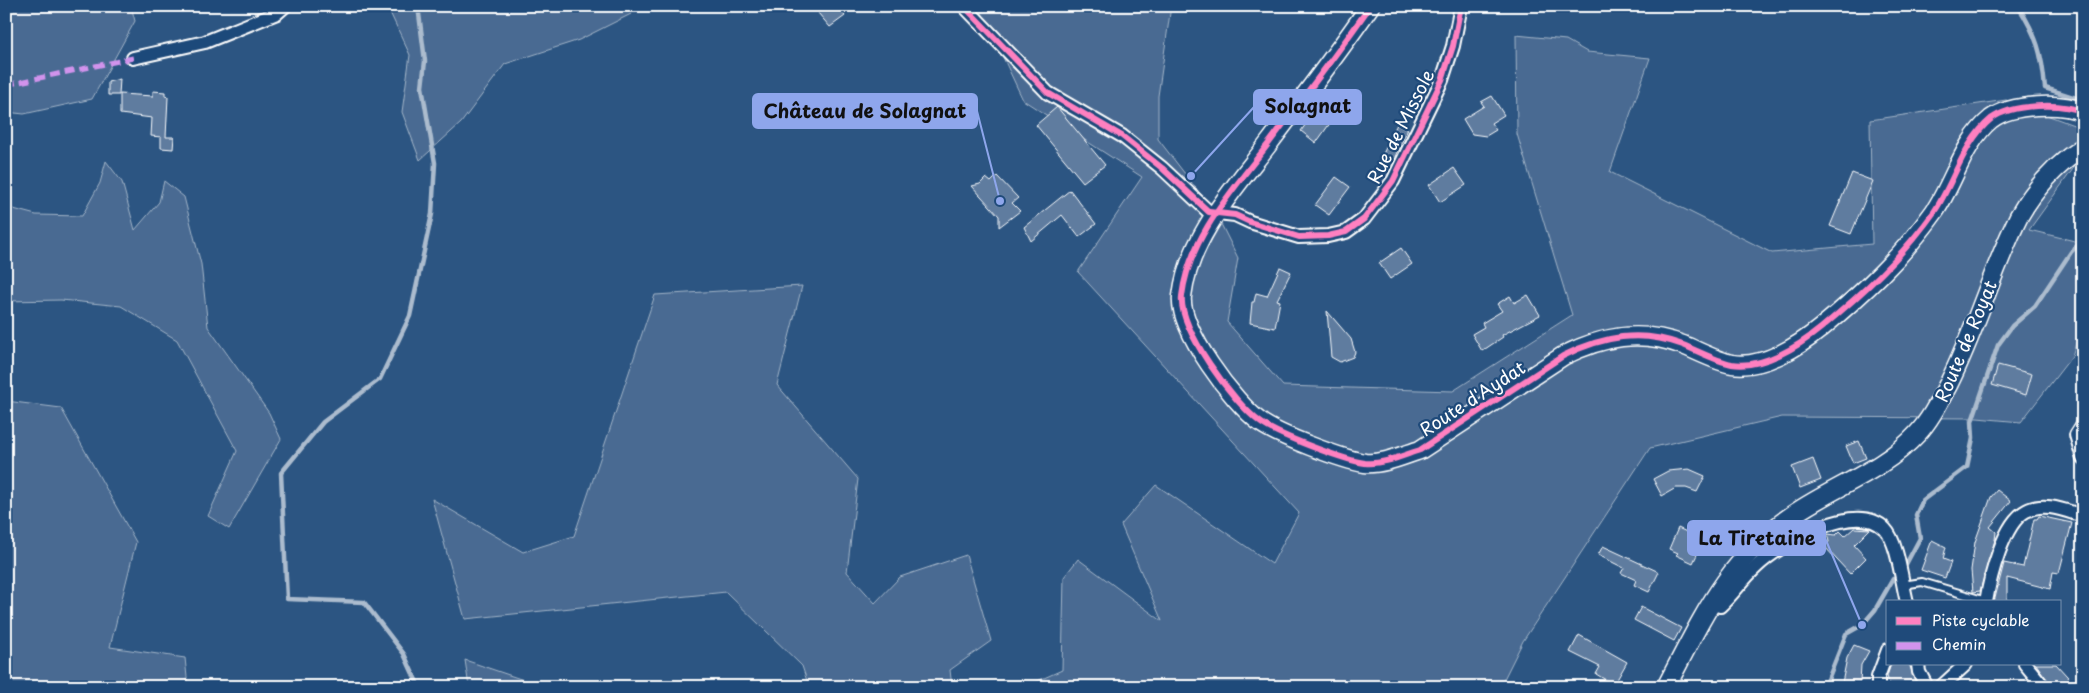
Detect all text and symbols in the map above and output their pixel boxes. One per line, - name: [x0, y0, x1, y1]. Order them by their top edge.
- street label: Rue de Missole: [1360, 64, 1440, 188]
- callout: Solagnat: [1254, 90, 1361, 124]
- text: Solagnat: [1265, 91, 1351, 119]
- callout: Château de Solagnat: [753, 94, 977, 128]
- text: Château de Solagnat: [764, 96, 966, 124]
- street label: Route de Royat: [1927, 276, 2003, 406]
- street label: Route d'Aydat: [1414, 354, 1530, 442]
- callout: La Tiretaine: [1688, 521, 1825, 555]
- text: La Tiretaine: [1699, 523, 1816, 551]
- legend: [1886, 600, 2062, 666]
- text: Piste cyclable: [1932, 608, 2029, 631]
- text: Chemin: [1932, 632, 1986, 655]

